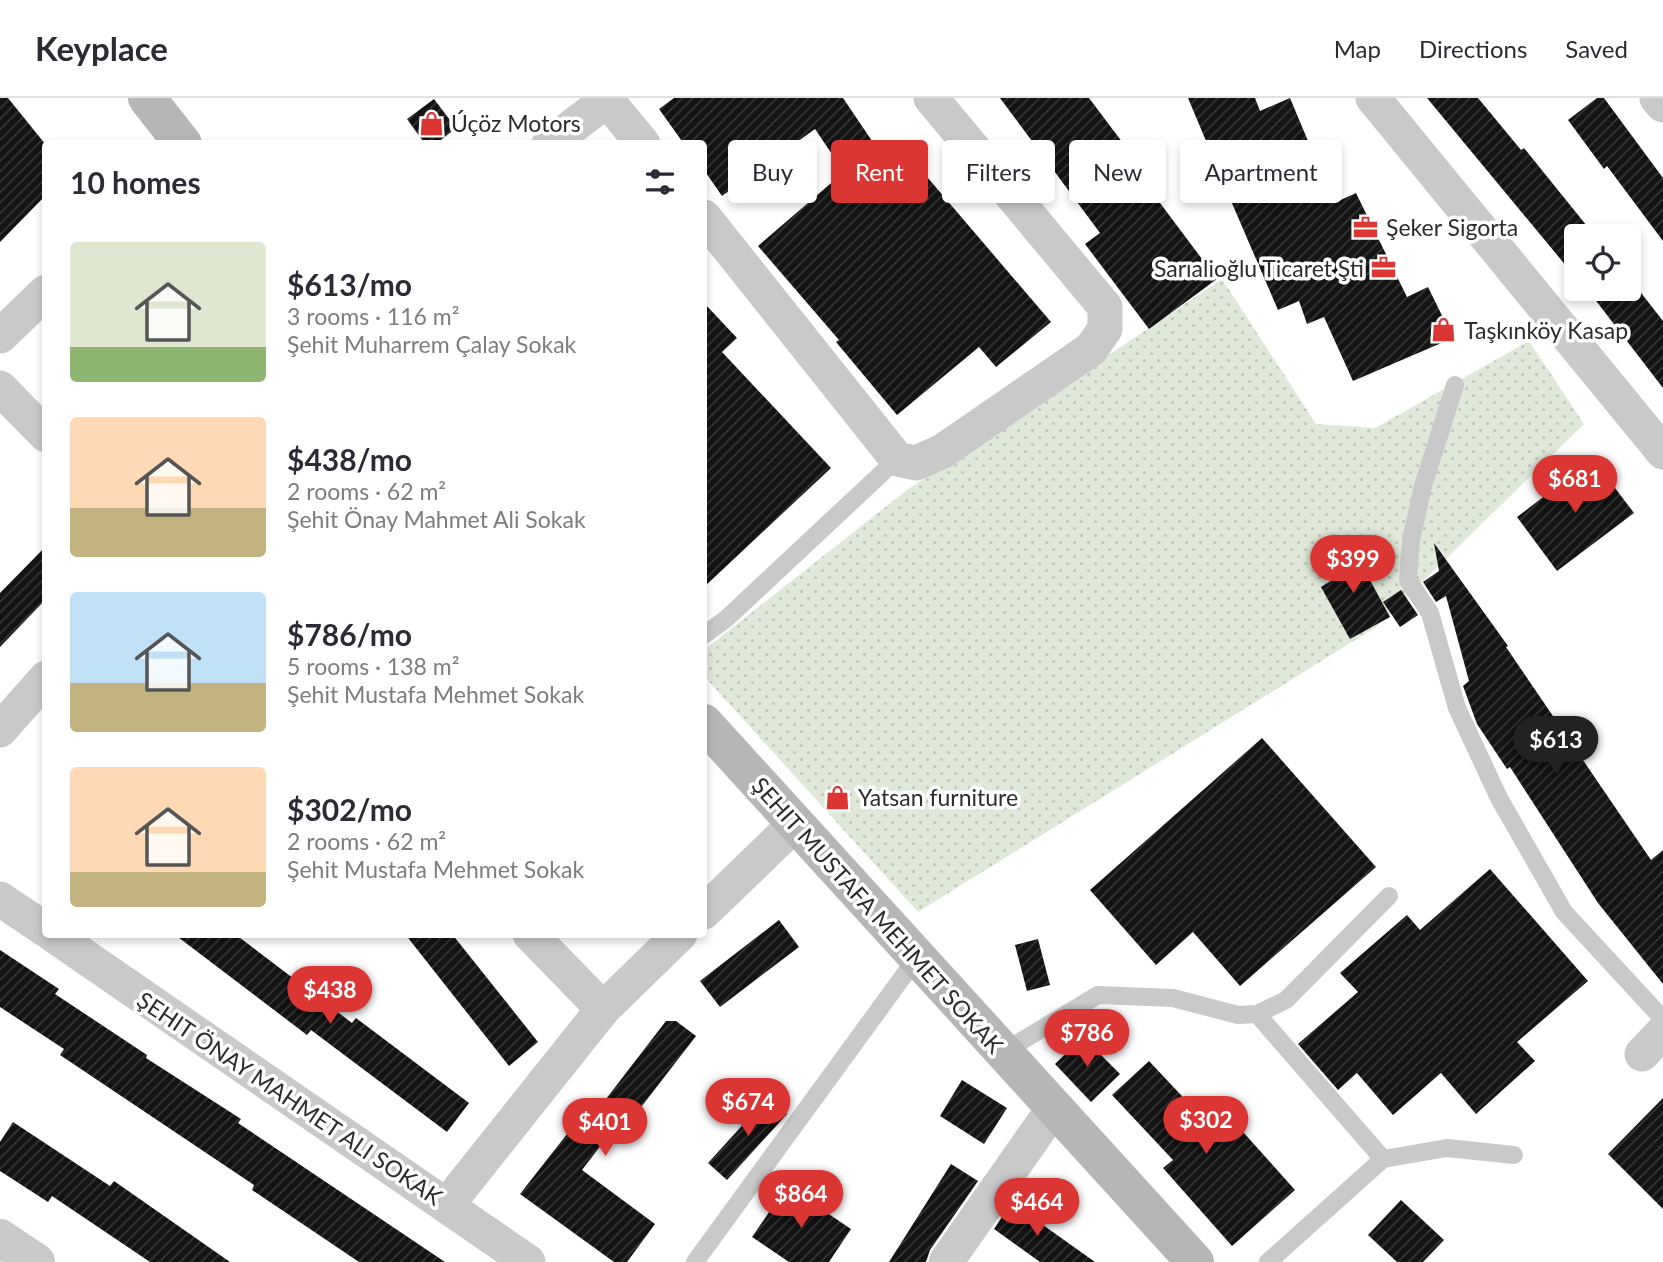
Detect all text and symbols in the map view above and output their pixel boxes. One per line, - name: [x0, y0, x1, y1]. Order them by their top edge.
- text: Keyplace: [35, 28, 168, 68]
- text: Map: [1334, 34, 1381, 63]
- text: Directions: [1419, 34, 1527, 63]
- text: Saved: [1565, 34, 1628, 63]
- shop icon: Úçöz Motors: [417, 109, 445, 137]
- place label: Úçöz Motors: [451, 109, 581, 137]
- chip: Buy: [728, 140, 817, 203]
- chip: Rent: [831, 140, 928, 203]
- chip: Filters: [942, 140, 1055, 203]
- chip: New: [1069, 140, 1166, 203]
- chip: Apartment: [1180, 140, 1342, 203]
- icon: filters: [641, 163, 679, 201]
- text: 10 homes: [70, 164, 201, 200]
- office icon: Şeker Sigorta: [1352, 213, 1380, 241]
- place label: Şeker Sigorta: [1386, 213, 1518, 241]
- map controls: [1564, 224, 1641, 301]
- button: locate: [1564, 224, 1641, 301]
- place label: Sarıalioğlu Ticaret Şti: [1154, 254, 1364, 282]
- office icon: Sarıalioğlu Ticaret Şti: [1370, 254, 1398, 282]
- text: $613/mo: [287, 266, 412, 302]
- icon: home: [126, 270, 210, 354]
- text: 3 rooms · 116 m²: [287, 302, 459, 330]
- shop icon: Taşkınköy Kasap: [1430, 316, 1458, 344]
- place label: Taşkınköy Kasap: [1464, 316, 1628, 344]
- text: Şehit Muharrem Çalay Sokak: [287, 330, 576, 358]
- text: $438/mo: [287, 441, 412, 477]
- icon: home: [126, 445, 210, 529]
- pin: $681: [1534, 456, 1616, 515]
- text: $681: [1548, 464, 1602, 492]
- text: 2 rooms · 62 m²: [287, 477, 446, 505]
- text: Şehit Önay Mahmet Ali Sokak: [287, 505, 586, 533]
- pin: $399: [1312, 536, 1394, 595]
- text: $399: [1326, 544, 1380, 572]
- text: $786/mo: [287, 616, 412, 652]
- icon: home: [126, 620, 210, 704]
- text: 5 rooms · 138 m²: [287, 652, 459, 680]
- text: Şehit Mustafa Mehmet Sokak: [287, 680, 584, 708]
- pin: $613: [1515, 716, 1597, 776]
- text: $613: [1529, 725, 1583, 753]
- street label: ŞEHIT MUSTAFA MEHMET SOKAK: [747, 771, 1010, 1059]
- shop icon: Yatsan furniture: [824, 783, 852, 811]
- place label: Yatsan furniture: [858, 783, 1018, 811]
- text: $302/mo: [287, 791, 412, 827]
- icon: home: [126, 795, 210, 879]
- text: 2 rooms · 62 m²: [287, 827, 446, 855]
- text: Şehit Mustafa Mehmet Sokak: [287, 855, 584, 883]
- pin: $438: [289, 967, 371, 1026]
- text: $438: [303, 975, 357, 1003]
- street label: ŞEHIT ÖNAY MAHMET ALI SOKAK: [132, 985, 448, 1211]
- pin: $786: [1046, 1010, 1128, 1069]
- text: $786: [1060, 1018, 1114, 1046]
- pin: $674: [707, 1079, 789, 1138]
- text: $674: [721, 1087, 775, 1115]
- pin: $302: [1165, 1096, 1247, 1156]
- pin: $401: [564, 1098, 646, 1158]
- text: $302: [1179, 1105, 1233, 1133]
- text: $401: [578, 1107, 632, 1135]
- pin: $864: [760, 1170, 842, 1230]
- pin: $464: [996, 1178, 1078, 1238]
- text: $864: [774, 1179, 828, 1207]
- text: $464: [1010, 1187, 1064, 1215]

